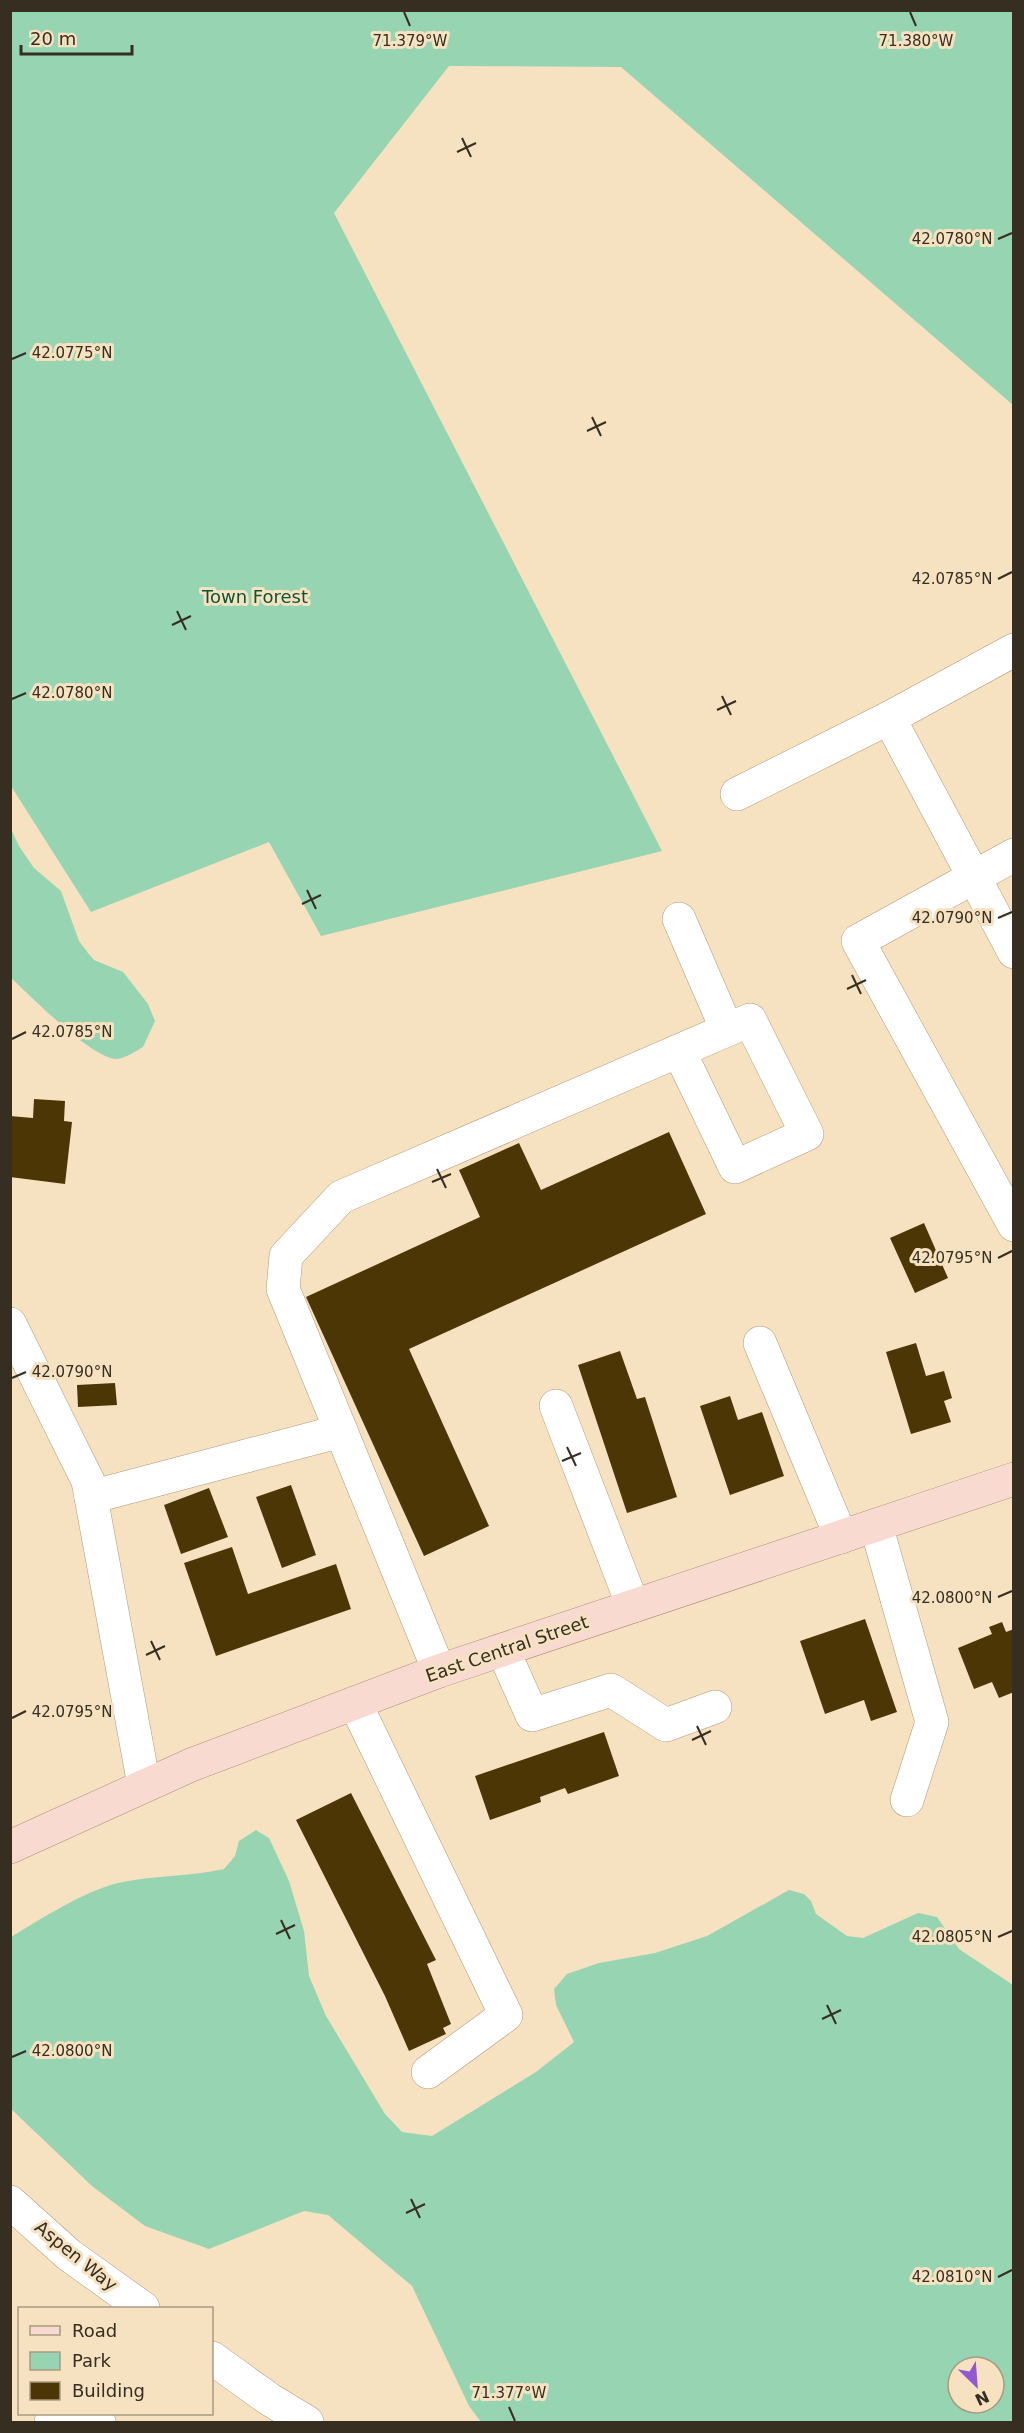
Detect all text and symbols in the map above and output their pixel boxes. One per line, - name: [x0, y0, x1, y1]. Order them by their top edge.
- scale bar: [21, 18, 132, 56]
- text: 20 m: [30, 28, 76, 49]
- text: 71.379°W: [373, 32, 448, 50]
- text: 71.380°W: [879, 32, 954, 50]
- text: 42.0780°N: [912, 230, 992, 248]
- text: 42.0775°N: [32, 344, 112, 362]
- text: 42.0785°N: [912, 570, 992, 588]
- park label: Town Forest: [201, 586, 308, 607]
- text: 42.0780°N: [32, 684, 112, 702]
- text: 42.0790°N: [912, 909, 992, 927]
- text: 42.0785°N: [32, 1023, 112, 1041]
- text: 42.0795°N: [912, 1249, 992, 1267]
- text: 42.0790°N: [32, 1363, 112, 1381]
- text: 42.0800°N: [912, 1589, 992, 1607]
- street label: East Central Street: [423, 1611, 591, 1686]
- text: 42.0795°N: [32, 1703, 112, 1721]
- text: 42.0805°N: [912, 1928, 992, 1946]
- text: 42.0800°N: [32, 2042, 112, 2060]
- street label: Aspen Way: [31, 2216, 122, 2295]
- text: 42.0810°N: [912, 2268, 992, 2286]
- legend: [18, 2307, 213, 2415]
- text: Road: [72, 2320, 117, 2341]
- text: Park: [72, 2350, 111, 2371]
- north arrow: [946, 2355, 1006, 2415]
- text: Building: [72, 2380, 145, 2401]
- text: 71.377°W: [472, 2384, 547, 2402]
- text: N: [972, 2387, 992, 2410]

